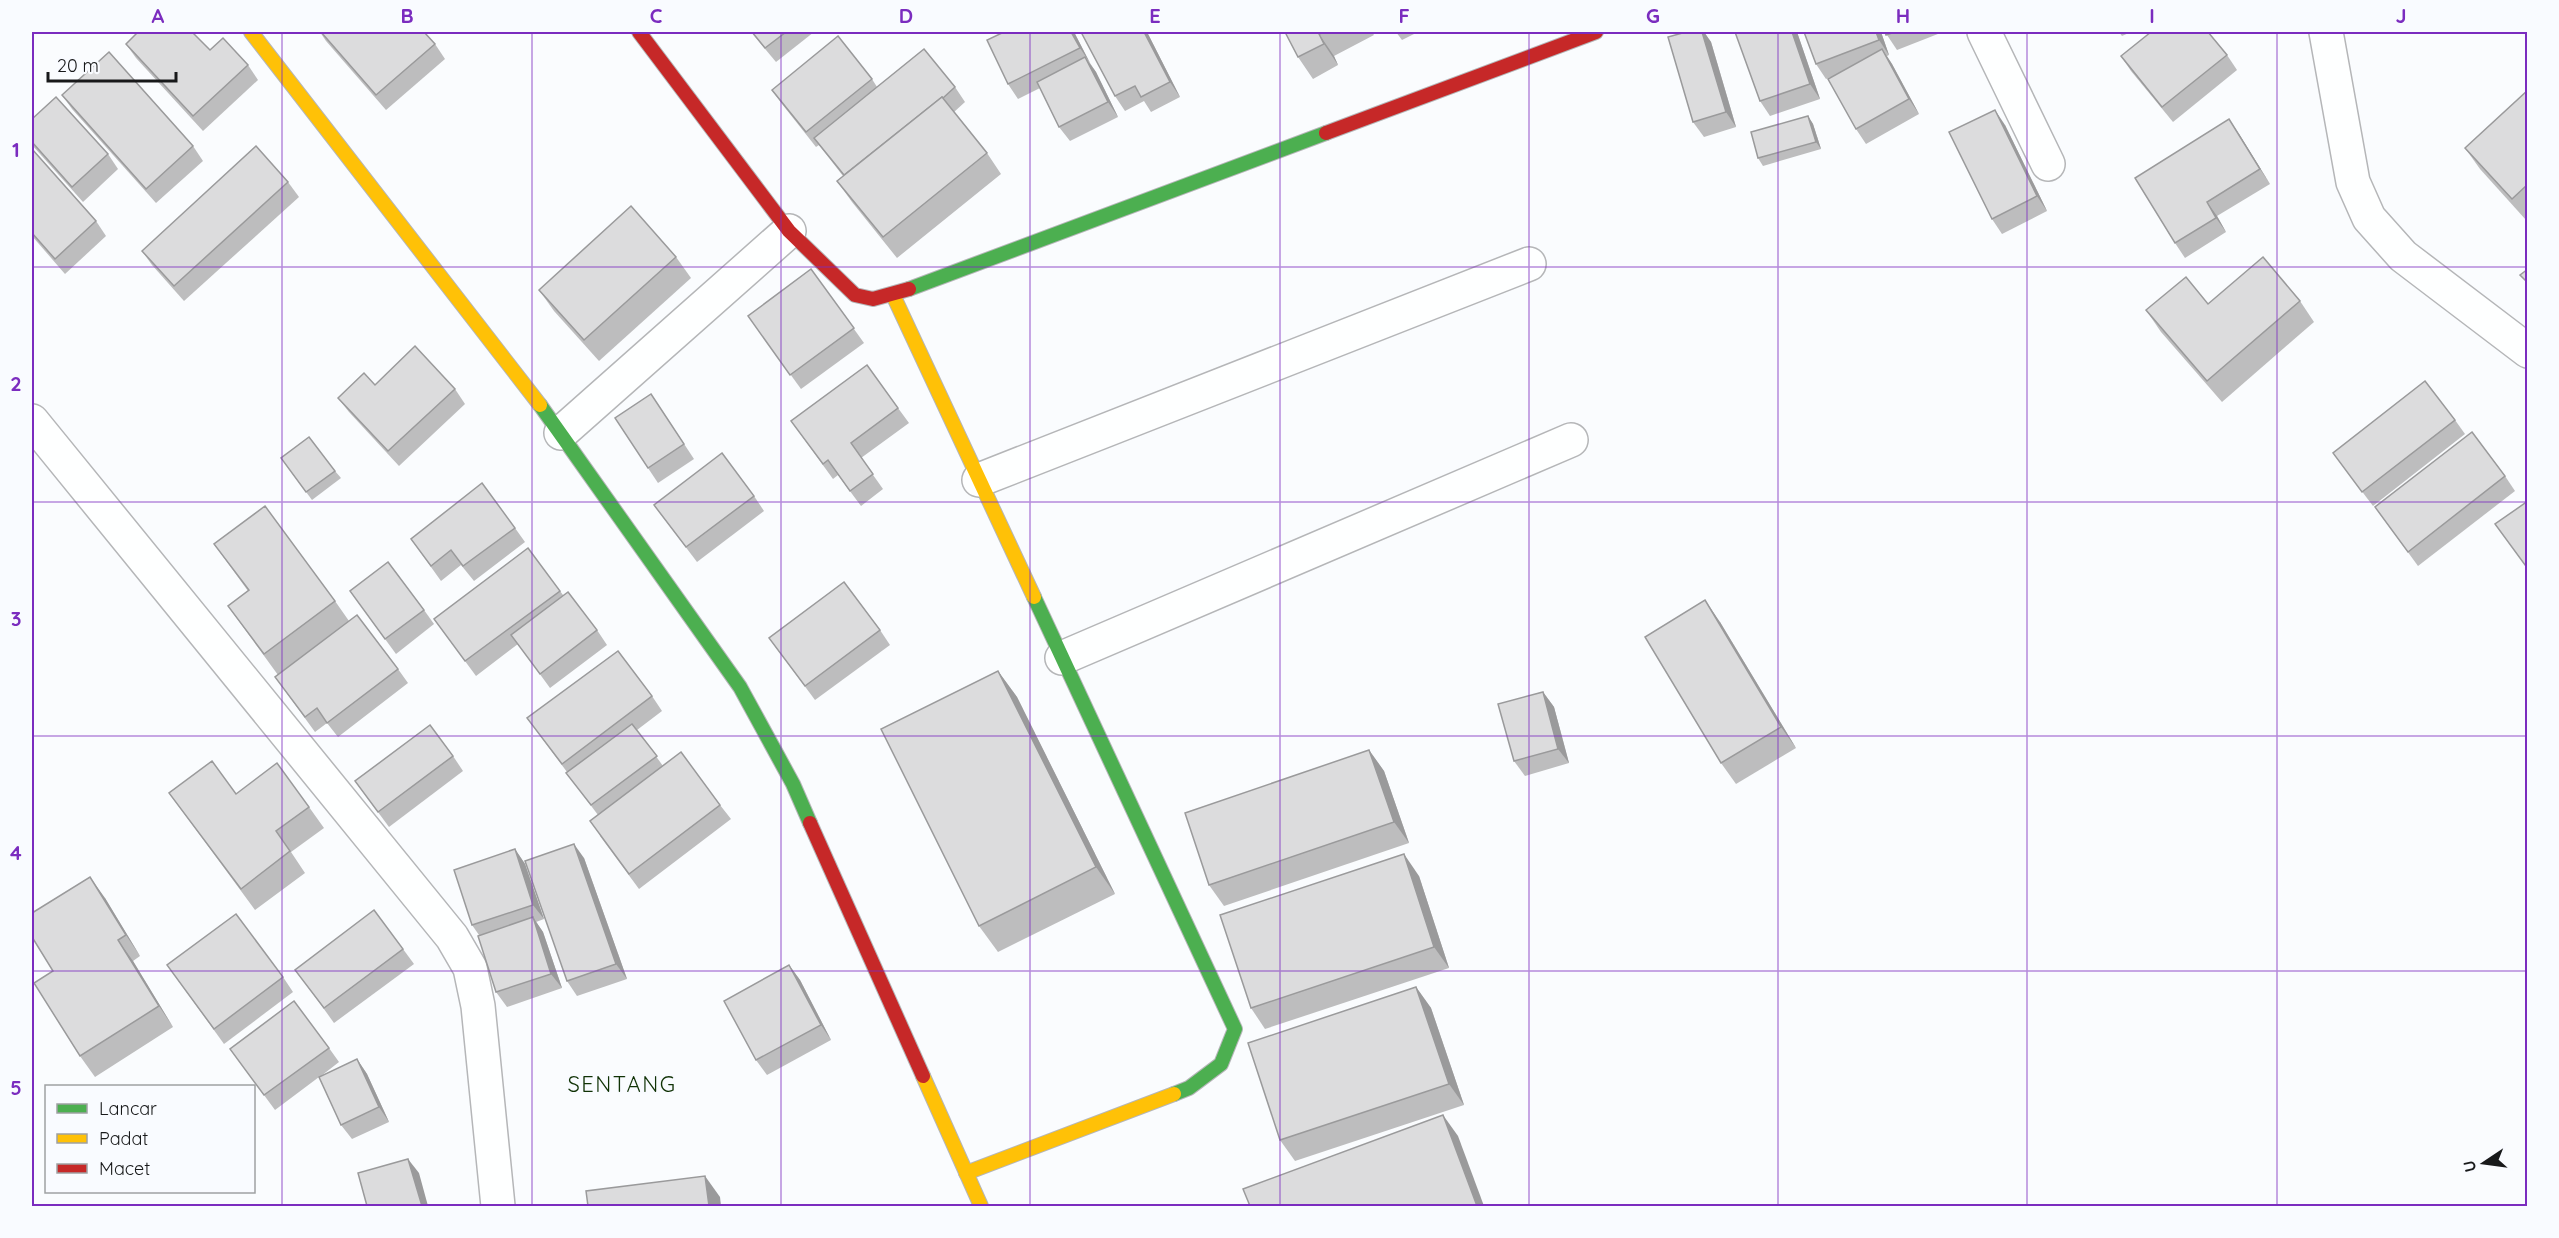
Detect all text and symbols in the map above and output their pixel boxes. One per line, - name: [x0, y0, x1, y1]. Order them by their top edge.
- text: A: [152, 3, 165, 28]
- text: B: [400, 3, 414, 28]
- text: C: [650, 3, 663, 28]
- text: D: [899, 3, 913, 28]
- text: E: [1149, 3, 1161, 28]
- text: F: [1398, 3, 1410, 28]
- text: G: [1646, 3, 1660, 28]
- text: H: [1896, 3, 1910, 28]
- text: I: [2149, 3, 2155, 28]
- text: J: [2395, 3, 2407, 28]
- scale bar: [48, 45, 176, 83]
- text: 20 m: [57, 54, 99, 77]
- text: 1: [12, 137, 20, 162]
- text: 2: [10, 371, 22, 396]
- text: 3: [11, 606, 21, 631]
- text: 4: [10, 840, 22, 865]
- district label: SENTANG: [567, 1070, 677, 1098]
- text: 5: [10, 1075, 22, 1100]
- legend: [45, 1085, 255, 1193]
- text: Lancar: [99, 1097, 157, 1120]
- text: Padat: [99, 1127, 148, 1150]
- north arrow: [2454, 1133, 2514, 1193]
- text: Macet: [99, 1157, 150, 1180]
- text: U: [2458, 1159, 2480, 1174]

